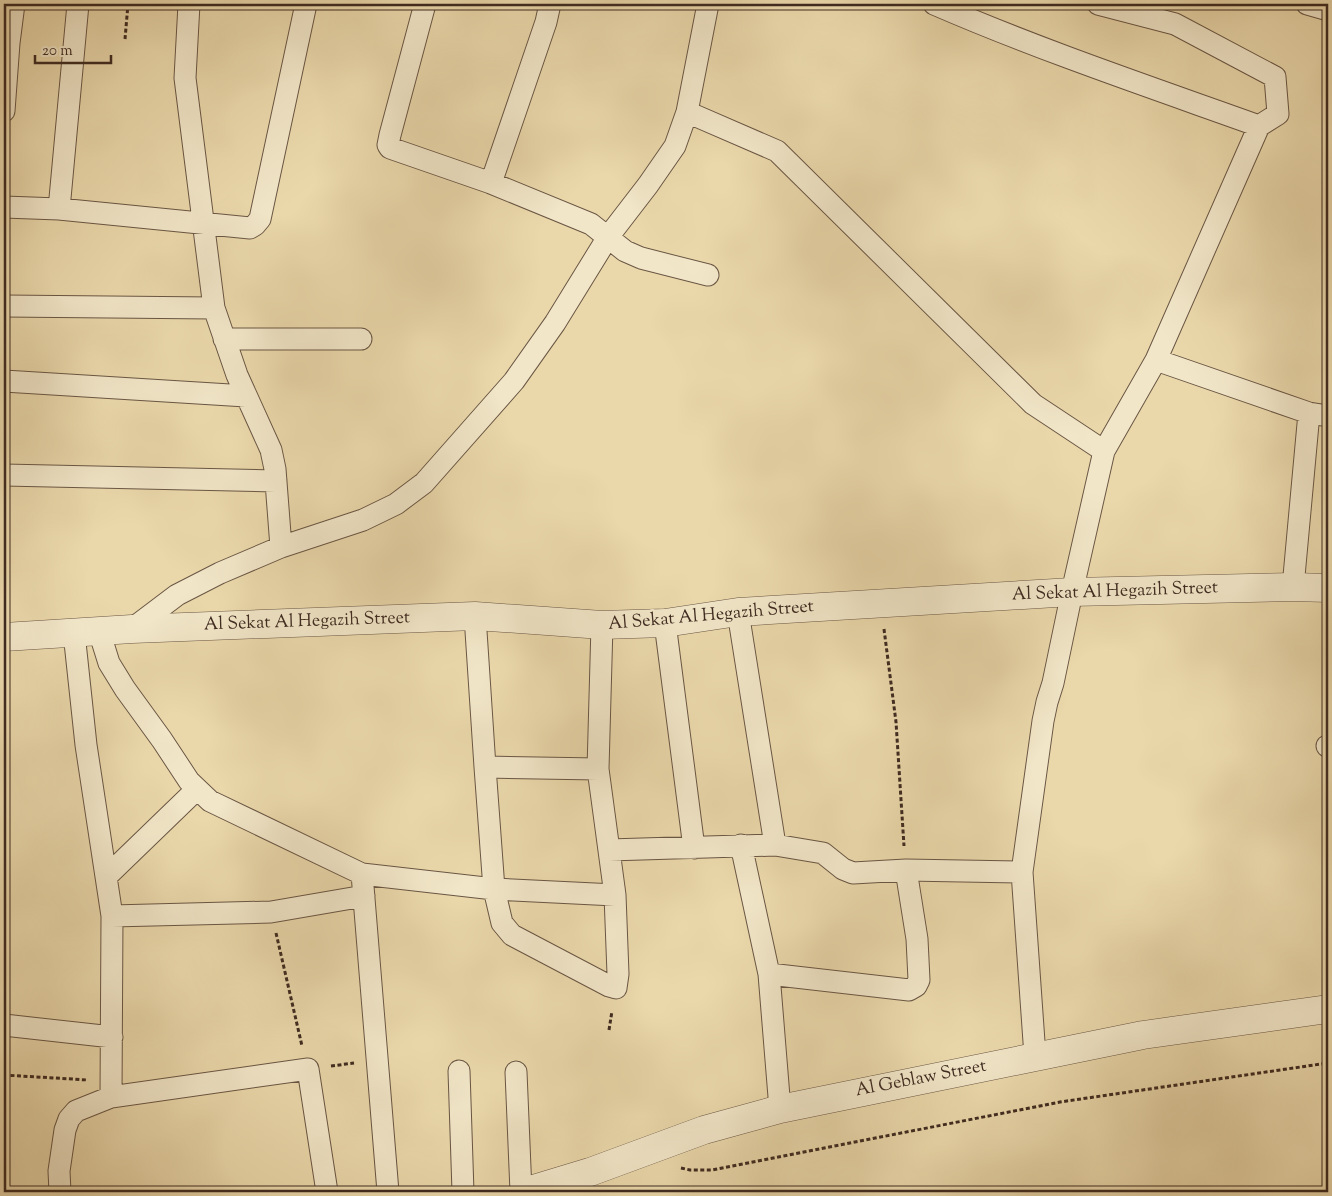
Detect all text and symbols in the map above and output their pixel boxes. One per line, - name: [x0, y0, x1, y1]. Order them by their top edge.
- scale bar: [35, 32, 111, 64]
- text: 20 m: [42, 41, 73, 62]
- street label: Al Sekat Al Hegazih Street: [1011, 575, 1219, 609]
- street label: Al Sekat Al Hegazih Street: [607, 594, 815, 638]
- street label: Al Sekat Al Hegazih Street: [203, 605, 411, 639]
- street label: Al Geblaw Street: [853, 1054, 989, 1104]

